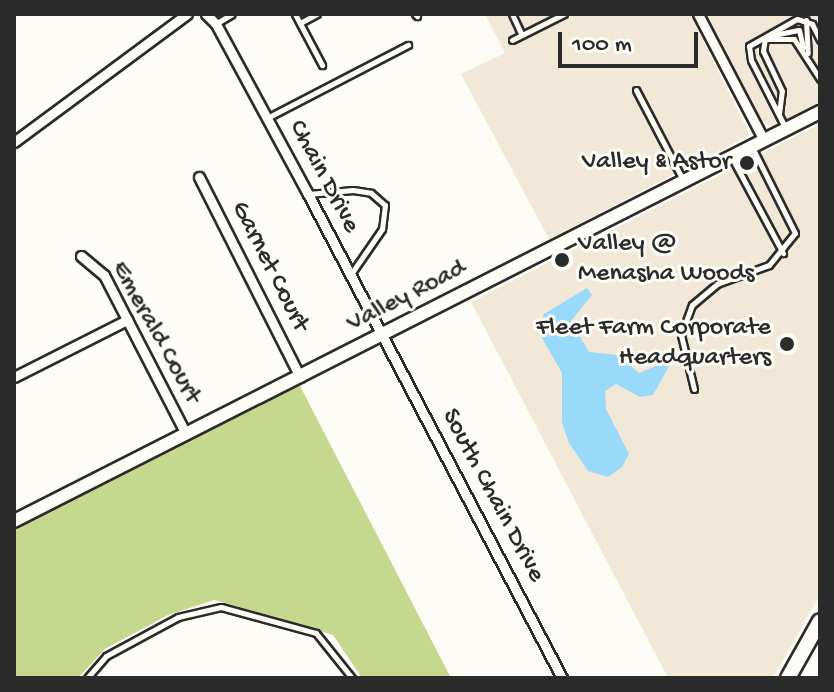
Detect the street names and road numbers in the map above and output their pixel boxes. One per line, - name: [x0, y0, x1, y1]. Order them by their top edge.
- street label: Chain Drive: [280, 115, 366, 239]
- street label: Garnet Court: [223, 197, 315, 337]
- street label: Valley Road: [342, 254, 472, 340]
- street label: Emerald Court: [103, 256, 207, 410]
- street label: South Chain Drive: [433, 404, 551, 588]

